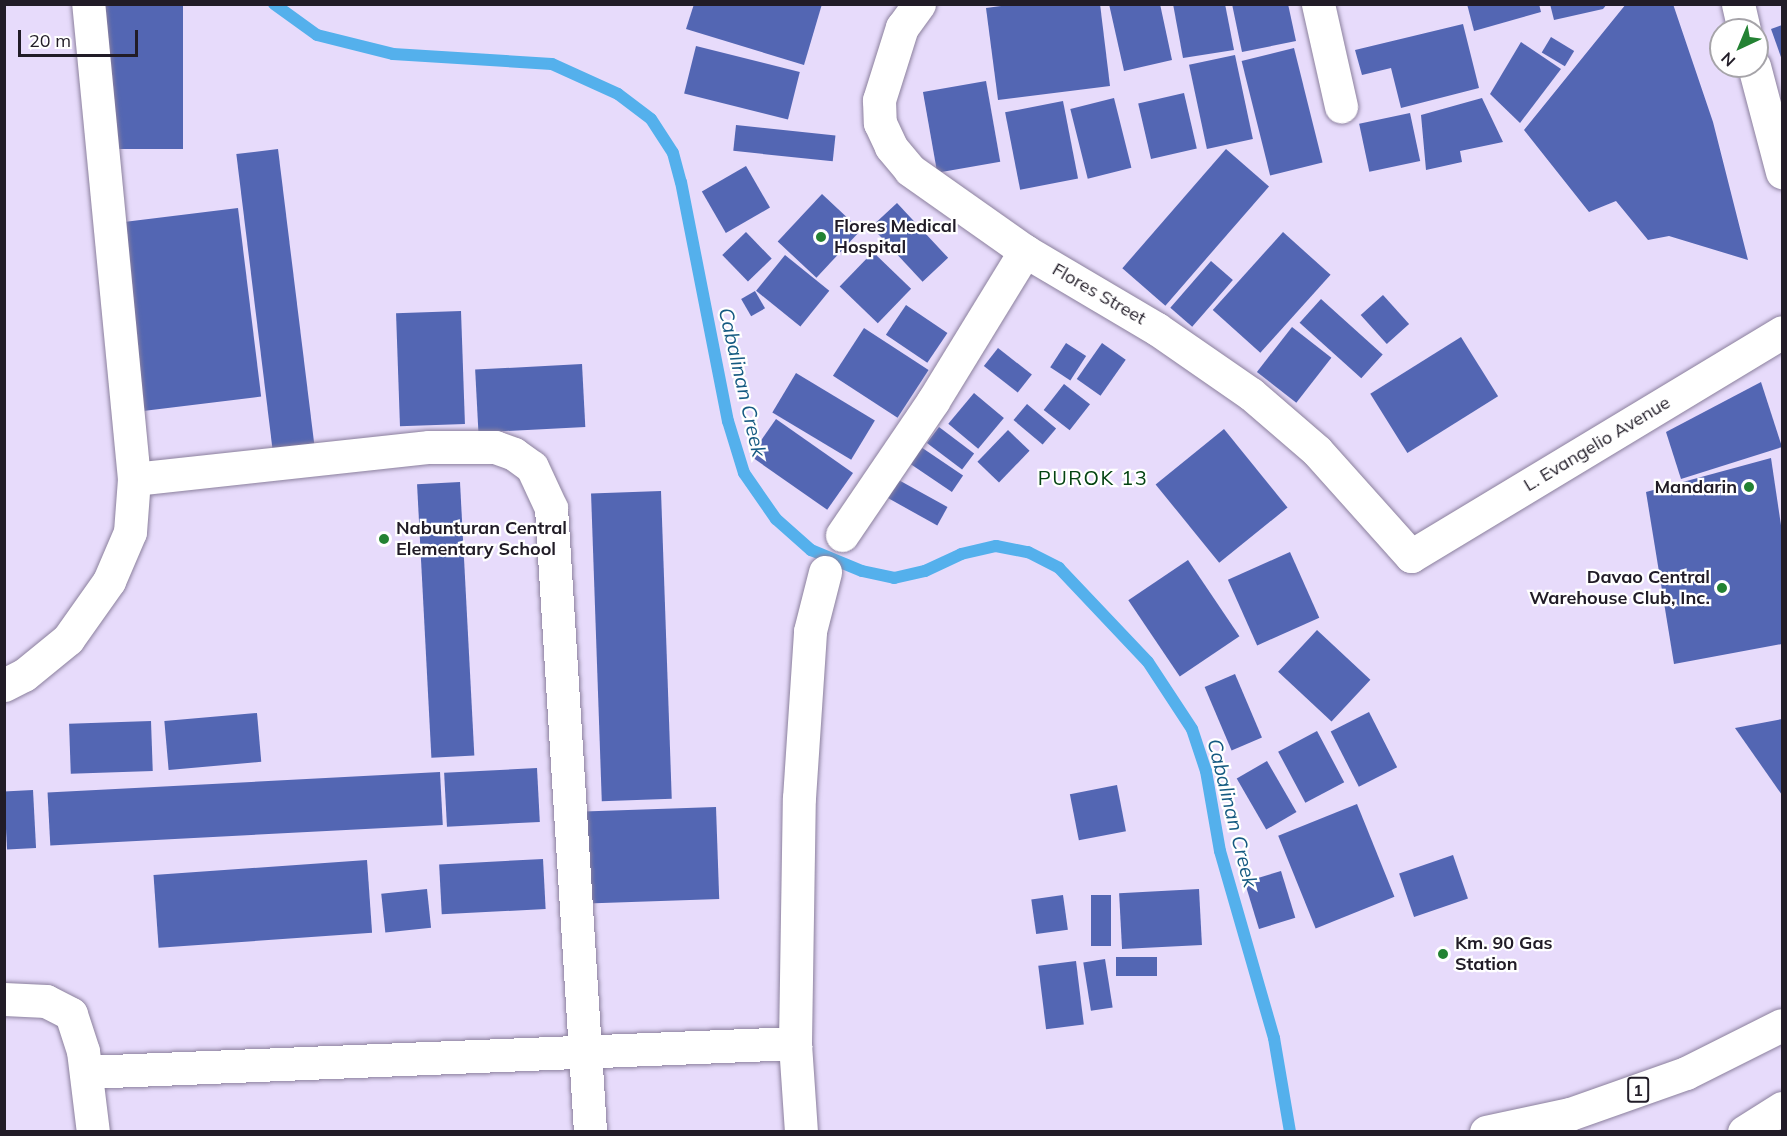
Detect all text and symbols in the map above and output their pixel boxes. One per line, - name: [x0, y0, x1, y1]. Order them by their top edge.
- scale bar: [21, 18, 141, 56]
- north arrow: [1709, 18, 1769, 78]
- text: 20 m: [29, 29, 71, 52]
- text: N: [1717, 48, 1739, 71]
- place label: Flores Medical Hospital: [834, 216, 957, 258]
- marker: Flores Medical Hospital: [812, 228, 830, 246]
- street label: Flores Street: [1048, 259, 1150, 329]
- water label: Cabalinan Creek: [714, 305, 772, 459]
- street label: L. Evangelio Avenue: [1520, 392, 1674, 496]
- district label: PUROK 13: [1038, 465, 1148, 489]
- place label: Mandarin: [1654, 476, 1737, 498]
- marker: Mandarin: [1742, 480, 1756, 494]
- place label: Nabunturan Central Elementary School: [396, 518, 567, 560]
- marker: Nabunturan Central Elementary School: [377, 532, 391, 546]
- place label: Davao Central Warehouse Club, Inc.: [1529, 567, 1710, 610]
- marker: Davao Central Warehouse Club, Inc.: [1715, 581, 1729, 595]
- water label: Cabalinan Creek: [1203, 736, 1263, 890]
- place label: Km. 90 Gas Station: [1455, 933, 1553, 976]
- marker: Km. 90 Gas Station: [1436, 947, 1450, 961]
- road number: 1: [1626, 1077, 1650, 1103]

